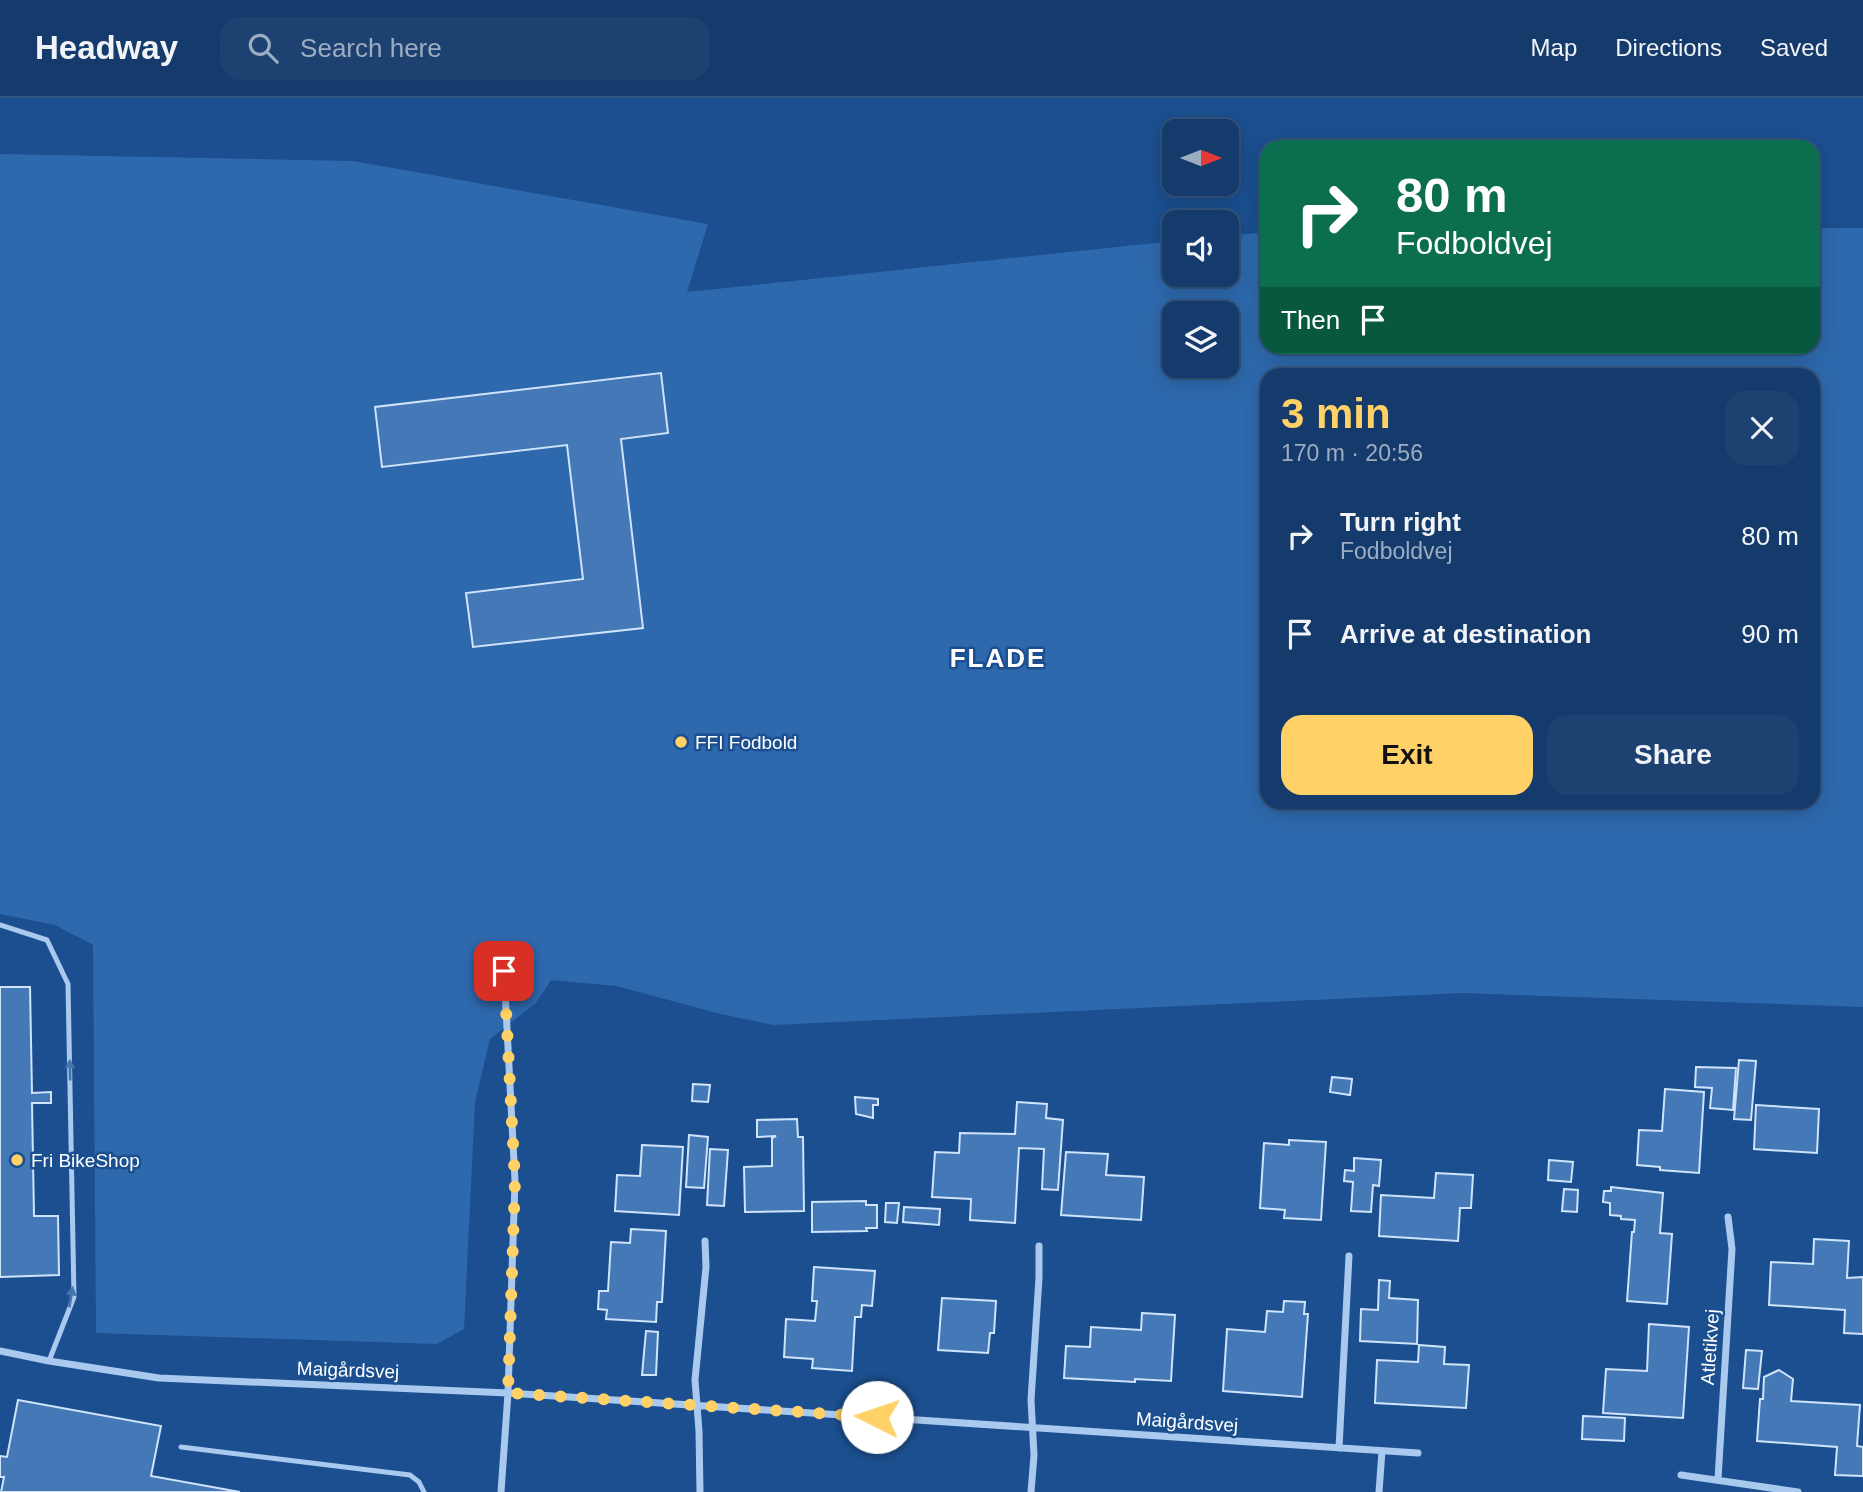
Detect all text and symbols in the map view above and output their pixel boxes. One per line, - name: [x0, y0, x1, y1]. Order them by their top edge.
- search box: [220, 17, 710, 80]
- text: Headway: [35, 29, 178, 66]
- icon: search: [244, 29, 282, 67]
- text: Search here: [300, 33, 442, 63]
- text: Map: [1531, 34, 1577, 61]
- text: Directions: [1615, 34, 1722, 61]
- text: Saved: [1760, 34, 1828, 61]
- north arrow: [1162, 119, 1239, 196]
- map controls: [1162, 119, 1239, 378]
- icon: right: [1281, 168, 1372, 259]
- text: 80 m: [1396, 168, 1508, 222]
- button: sound: [1162, 210, 1239, 287]
- text: Fodboldvej: [1396, 225, 1553, 261]
- button: layers: [1162, 301, 1239, 378]
- icon: arrive: [1354, 301, 1392, 339]
- text: Then: [1281, 305, 1340, 335]
- text: 3 min: [1281, 390, 1391, 437]
- button: close: [1725, 391, 1799, 465]
- text: 170 m · 20:56: [1281, 440, 1423, 466]
- text: Turn right: [1340, 507, 1461, 537]
- icon: right: [1281, 517, 1319, 555]
- text: 80 m: [1741, 521, 1799, 551]
- text: Fodboldvej: [1340, 538, 1453, 564]
- icon: arrive: [1281, 615, 1319, 653]
- text: Arrive at destination: [1340, 619, 1591, 649]
- text: 90 m: [1741, 619, 1799, 649]
- district label: FLADE: [950, 643, 1046, 673]
- button: Exit: [1281, 715, 1533, 795]
- button: Share: [1547, 715, 1799, 795]
- place label: FFI Fodbold: [695, 732, 797, 753]
- marker: FFI Fodbold: [673, 734, 689, 750]
- pin: [474, 941, 534, 1001]
- icon: arrive: [485, 952, 523, 990]
- one-way arrow: [64, 1059, 75, 1081]
- place label: Fri BikeShop: [31, 1150, 140, 1171]
- marker: Fri BikeShop: [9, 1152, 25, 1168]
- one-way arrow: [66, 1286, 77, 1308]
- street label: Atletikvej: [1697, 1308, 1723, 1386]
- street label: Maigårdsvej: [296, 1358, 400, 1382]
- position arrow: [840, 1380, 914, 1454]
- street label: Maigårdsvej: [1135, 1408, 1239, 1436]

